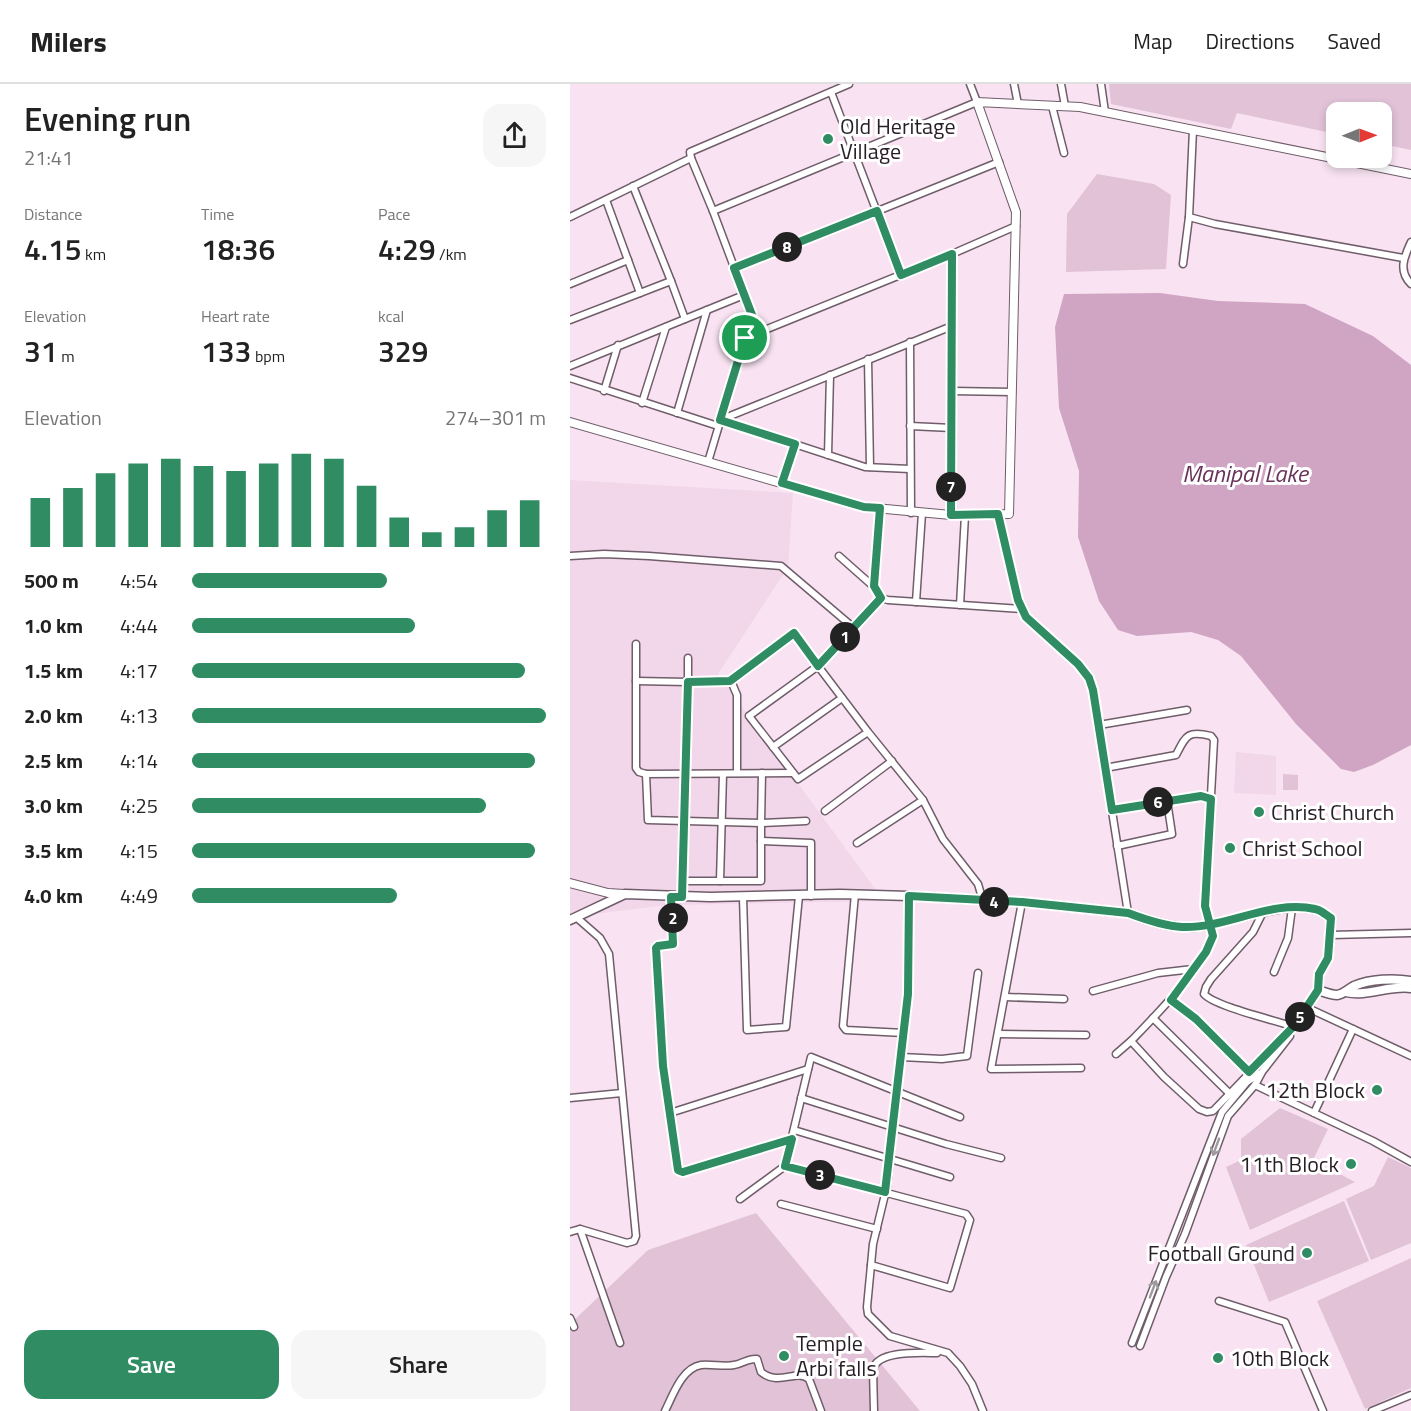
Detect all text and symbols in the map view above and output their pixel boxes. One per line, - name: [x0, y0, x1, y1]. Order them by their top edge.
- text: Milers: [30, 20, 107, 63]
- text: Map: [1133, 25, 1173, 57]
- text: Directions: [1206, 25, 1295, 57]
- text: Saved: [1328, 25, 1381, 57]
- text: Evening run: [24, 94, 191, 144]
- north arrow: [1326, 102, 1392, 168]
- map controls: [1326, 102, 1392, 168]
- button: share: [483, 104, 546, 167]
- place label: Old Heritage Village: [840, 109, 956, 168]
- marker: Old Heritage Village: [821, 132, 835, 146]
- text: 21:41: [24, 142, 73, 173]
- text: Distance: [24, 202, 82, 226]
- text: Time: [201, 202, 234, 226]
- text: Pace: [378, 202, 410, 226]
- text: 4.15: [24, 226, 82, 272]
- text: 18:36: [201, 226, 275, 272]
- text: 4:29: [378, 226, 436, 272]
- pin: 8: [772, 232, 802, 262]
- text: 8: [783, 235, 791, 259]
- text: km: [82, 242, 106, 266]
- text: /km: [436, 242, 467, 266]
- text: Elevation: [24, 304, 86, 328]
- text: Heart rate: [201, 304, 270, 328]
- text: kcal: [378, 304, 404, 328]
- pin: [719, 312, 770, 363]
- icon: arrive: [728, 321, 761, 354]
- text: 31: [24, 328, 58, 374]
- text: 133: [201, 328, 251, 374]
- text: 329: [378, 328, 428, 374]
- text: m: [58, 344, 75, 368]
- text: bpm: [251, 344, 285, 368]
- text: Elevation: [24, 402, 102, 433]
- text: 274–301 m: [445, 402, 546, 433]
- water label: Manipal Lake: [1182, 455, 1310, 491]
- pin: 7: [936, 472, 966, 502]
- text: 7: [947, 475, 955, 499]
- text: 500 m: [24, 565, 79, 596]
- text: 4:54: [120, 565, 158, 596]
- text: 1.0 km: [24, 610, 83, 641]
- text: 4:44: [120, 610, 158, 641]
- pin: 1: [830, 622, 860, 652]
- text: 1: [841, 625, 849, 649]
- text: 1.5 km: [24, 655, 83, 686]
- text: 4:17: [120, 655, 158, 686]
- text: 2.0 km: [24, 700, 83, 731]
- text: 4:13: [120, 700, 158, 731]
- text: 2.5 km: [24, 745, 83, 776]
- text: 4:14: [120, 745, 158, 776]
- pin: 6: [1143, 787, 1173, 817]
- text: 3.0 km: [24, 790, 83, 821]
- text: 4:25: [120, 790, 158, 821]
- text: 6: [1154, 790, 1162, 814]
- place label: Christ Church: [1271, 795, 1394, 829]
- marker: Christ Church: [1252, 805, 1266, 819]
- place label: Christ School: [1242, 831, 1363, 865]
- text: 3.5 km: [24, 835, 83, 866]
- text: 4:15: [120, 835, 158, 866]
- marker: Christ School: [1223, 841, 1237, 855]
- text: 4.0 km: [24, 880, 83, 911]
- text: 4:49: [120, 880, 158, 911]
- pin: 4: [979, 887, 1009, 917]
- text: 4: [990, 890, 998, 914]
- pin: 2: [658, 903, 688, 933]
- text: 2: [669, 906, 677, 930]
- pin: 5: [1285, 1002, 1315, 1032]
- text: 5: [1296, 1005, 1304, 1029]
- place label: 12th Block: [1266, 1073, 1365, 1107]
- marker: 12th Block: [1370, 1083, 1384, 1097]
- one-way arrow: [1210, 1137, 1221, 1156]
- place label: 11th Block: [1240, 1147, 1339, 1181]
- marker: 11th Block: [1344, 1157, 1358, 1171]
- pin: 3: [805, 1160, 835, 1190]
- text: 3: [816, 1163, 824, 1187]
- place label: Football Ground: [1148, 1236, 1295, 1270]
- marker: Football Ground: [1300, 1246, 1314, 1260]
- one-way arrow: [1148, 1280, 1159, 1298]
- place label: Temple Arbi falls: [796, 1326, 877, 1385]
- button: Save: [24, 1330, 279, 1399]
- button: Share: [291, 1330, 546, 1399]
- place label: 10th Block: [1230, 1341, 1330, 1375]
- marker: Temple Arbi falls: [777, 1349, 791, 1363]
- marker: 10th Block: [1211, 1351, 1225, 1365]

